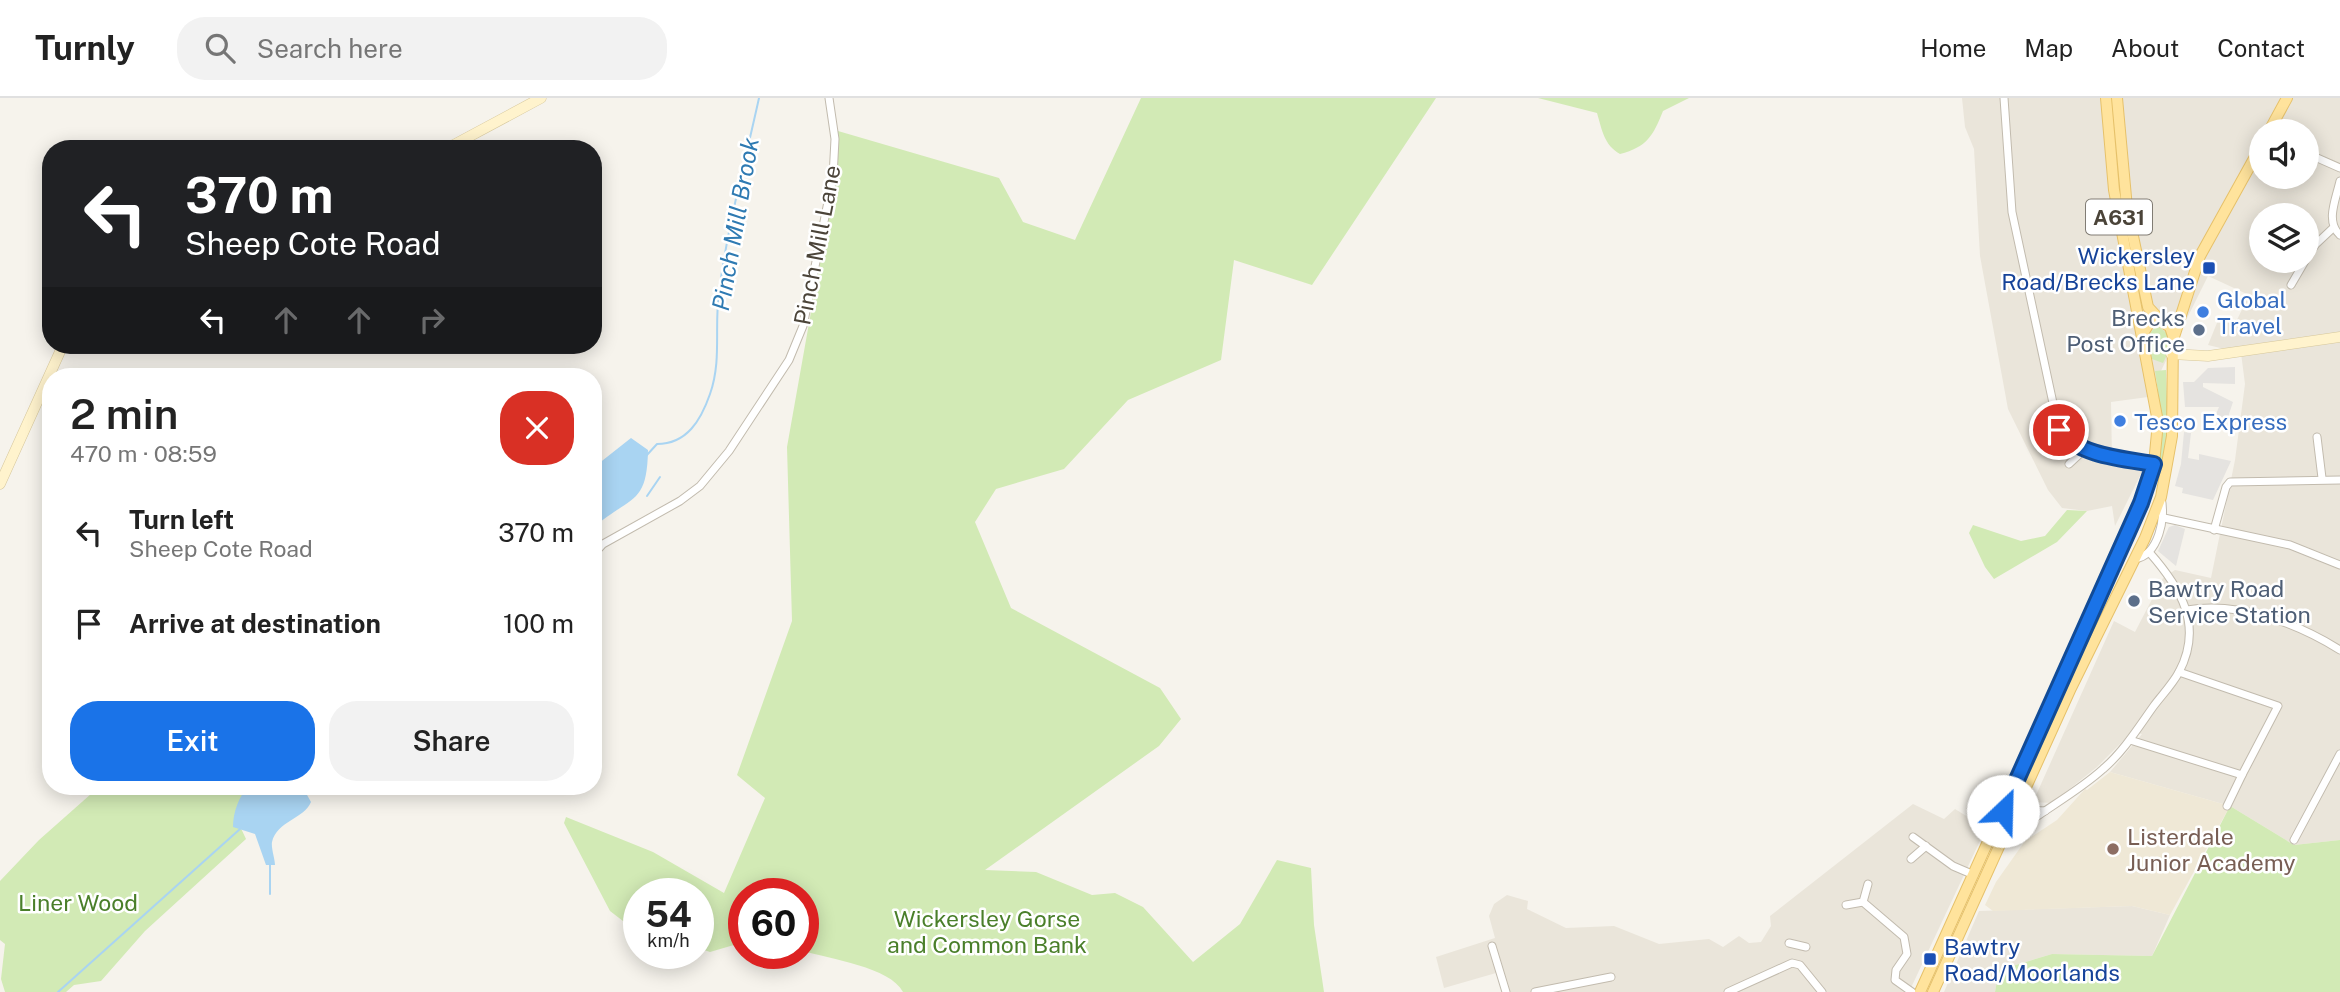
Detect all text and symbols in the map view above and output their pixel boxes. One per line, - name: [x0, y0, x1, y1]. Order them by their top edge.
- search box: [177, 17, 667, 80]
- text: Turnly: [35, 29, 135, 67]
- icon: search: [201, 29, 239, 67]
- text: Search here: [257, 33, 403, 64]
- text: Home: [1920, 34, 1986, 62]
- text: Map: [2024, 34, 2073, 62]
- text: About: [2111, 34, 2179, 62]
- text: Contact: [2217, 34, 2305, 62]
- map controls: [2249, 119, 2319, 273]
- button: sound: [2249, 119, 2319, 189]
- water label: Pinch Mill Brook: [706, 135, 764, 313]
- street label: Pinch Mill Lane: [788, 163, 846, 327]
- text: 370 m: [185, 166, 334, 224]
- icon: left: [70, 168, 161, 259]
- road number: A631: [2086, 200, 2152, 234]
- button: layers: [2249, 203, 2319, 273]
- text: Sheep Cote Road: [185, 225, 441, 262]
- place label: Wickersley Road/Brecks Lane: [2001, 242, 2195, 295]
- marker: Wickersley Road/Brecks Lane: [2201, 260, 2217, 276]
- place label: Global Travel: [2217, 286, 2287, 339]
- icon: left: [194, 301, 232, 339]
- icon: ahead: [267, 301, 305, 339]
- icon: ahead: [340, 301, 378, 339]
- icon: right: [413, 301, 451, 339]
- place label: Brecks Post Office: [2066, 304, 2185, 357]
- marker: Global Travel: [2195, 304, 2211, 320]
- marker: Brecks Post Office: [2191, 322, 2207, 338]
- text: 2 min: [70, 389, 178, 438]
- button: close: [500, 391, 574, 465]
- pin: [2029, 400, 2089, 460]
- place label: Tesco Express: [2134, 408, 2287, 435]
- icon: arrive: [2040, 411, 2078, 449]
- marker: Tesco Express: [2112, 413, 2128, 429]
- text: 470 m · 08:59: [70, 440, 217, 467]
- text: Turn left: [129, 504, 234, 535]
- icon: left: [70, 514, 108, 552]
- text: 370 m: [498, 517, 574, 548]
- text: Sheep Cote Road: [129, 535, 313, 562]
- place label: Bawtry Road Service Station: [2148, 575, 2311, 628]
- marker: Bawtry Road Service Station: [2126, 593, 2142, 609]
- icon: arrive: [70, 605, 108, 643]
- text: Arrive at destination: [129, 608, 381, 639]
- text: 100 m: [503, 608, 574, 639]
- button: Exit: [70, 701, 315, 781]
- button: Share: [329, 701, 574, 781]
- position arrow: [1966, 774, 2040, 848]
- place label: Listerdale Junior Academy: [2127, 823, 2296, 876]
- marker: Listerdale Junior Academy: [2105, 841, 2121, 857]
- speed limit sign: 60: [728, 878, 819, 969]
- park label: Liner Wood: [18, 889, 138, 916]
- text: 54: [645, 894, 692, 935]
- park label: Wickersley Gorse and Common Bank: [887, 905, 1087, 958]
- text: km/h: [647, 930, 690, 951]
- place label: Bawtry Road/Moorlands: [1944, 933, 2120, 986]
- marker: Bawtry Road/Moorlands: [1922, 951, 1938, 967]

